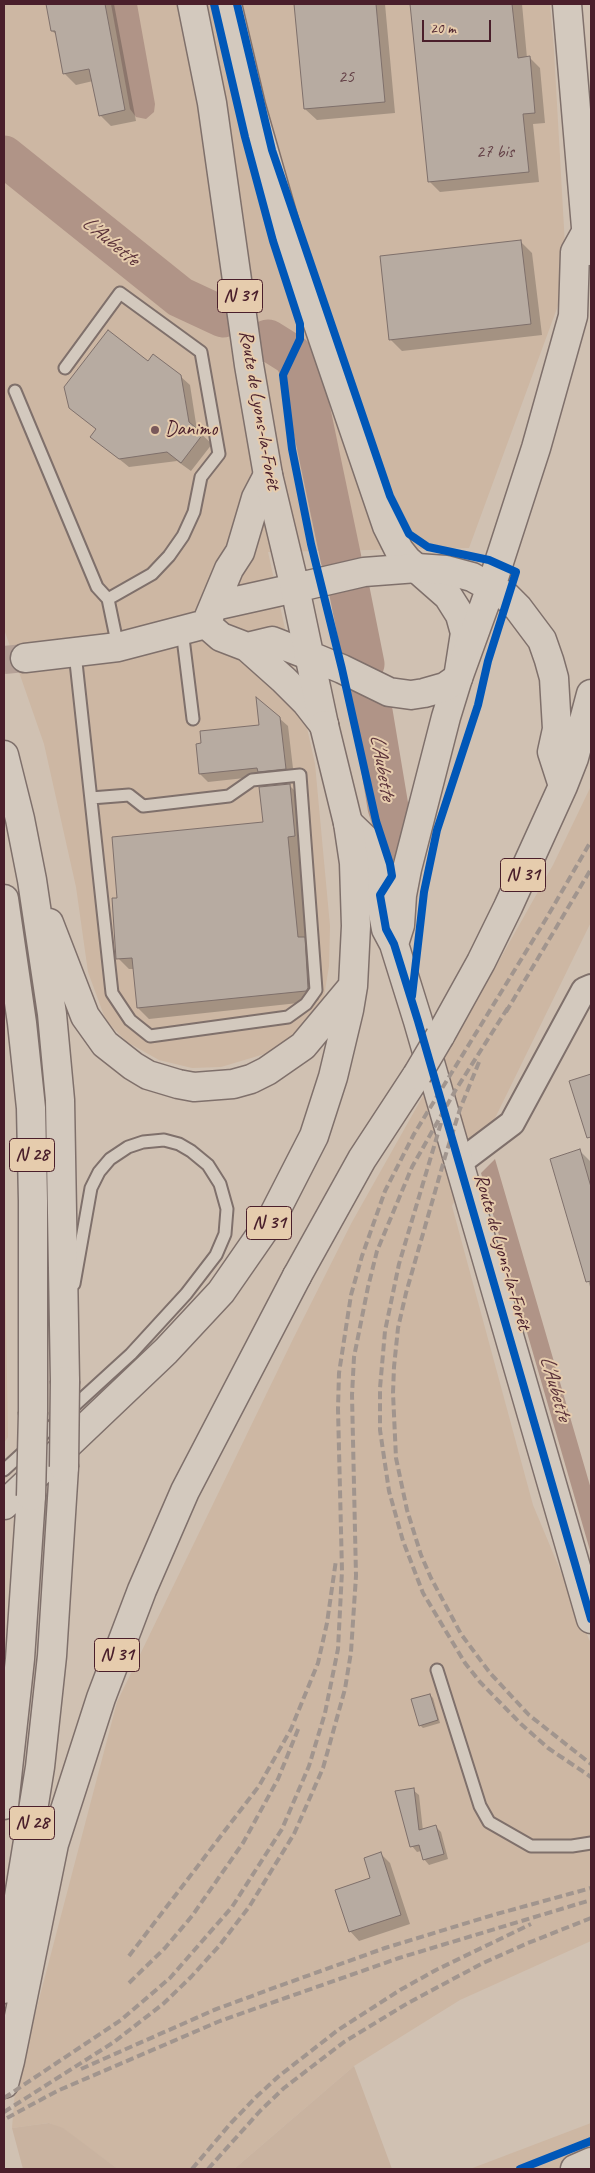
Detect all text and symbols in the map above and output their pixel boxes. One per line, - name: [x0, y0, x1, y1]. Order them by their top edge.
- scale bar: [425, 10, 494, 42]
- text: 20 m: [430, 19, 456, 38]
- house number: 25: [338, 66, 354, 88]
- house number: 27 bis: [476, 141, 514, 163]
- water label: L'Aubette: [76, 210, 144, 272]
- road number: N 31: [218, 280, 262, 312]
- street label: Route de Lyons-la-Forêt: [233, 329, 285, 491]
- place label: Danimo: [165, 418, 217, 442]
- marker: Danimo: [149, 424, 161, 436]
- water label: L'Aubette: [364, 732, 400, 802]
- road number: N 31: [500, 858, 546, 892]
- road number: N 28: [10, 1138, 54, 1172]
- street label: Route de Lyons-la-Forêt: [468, 1171, 536, 1333]
- road number: N 31: [246, 1206, 292, 1240]
- water label: L'Aubette: [534, 1353, 576, 1423]
- road number: N 31: [94, 1638, 140, 1672]
- road number: N 28: [10, 1806, 54, 1840]

